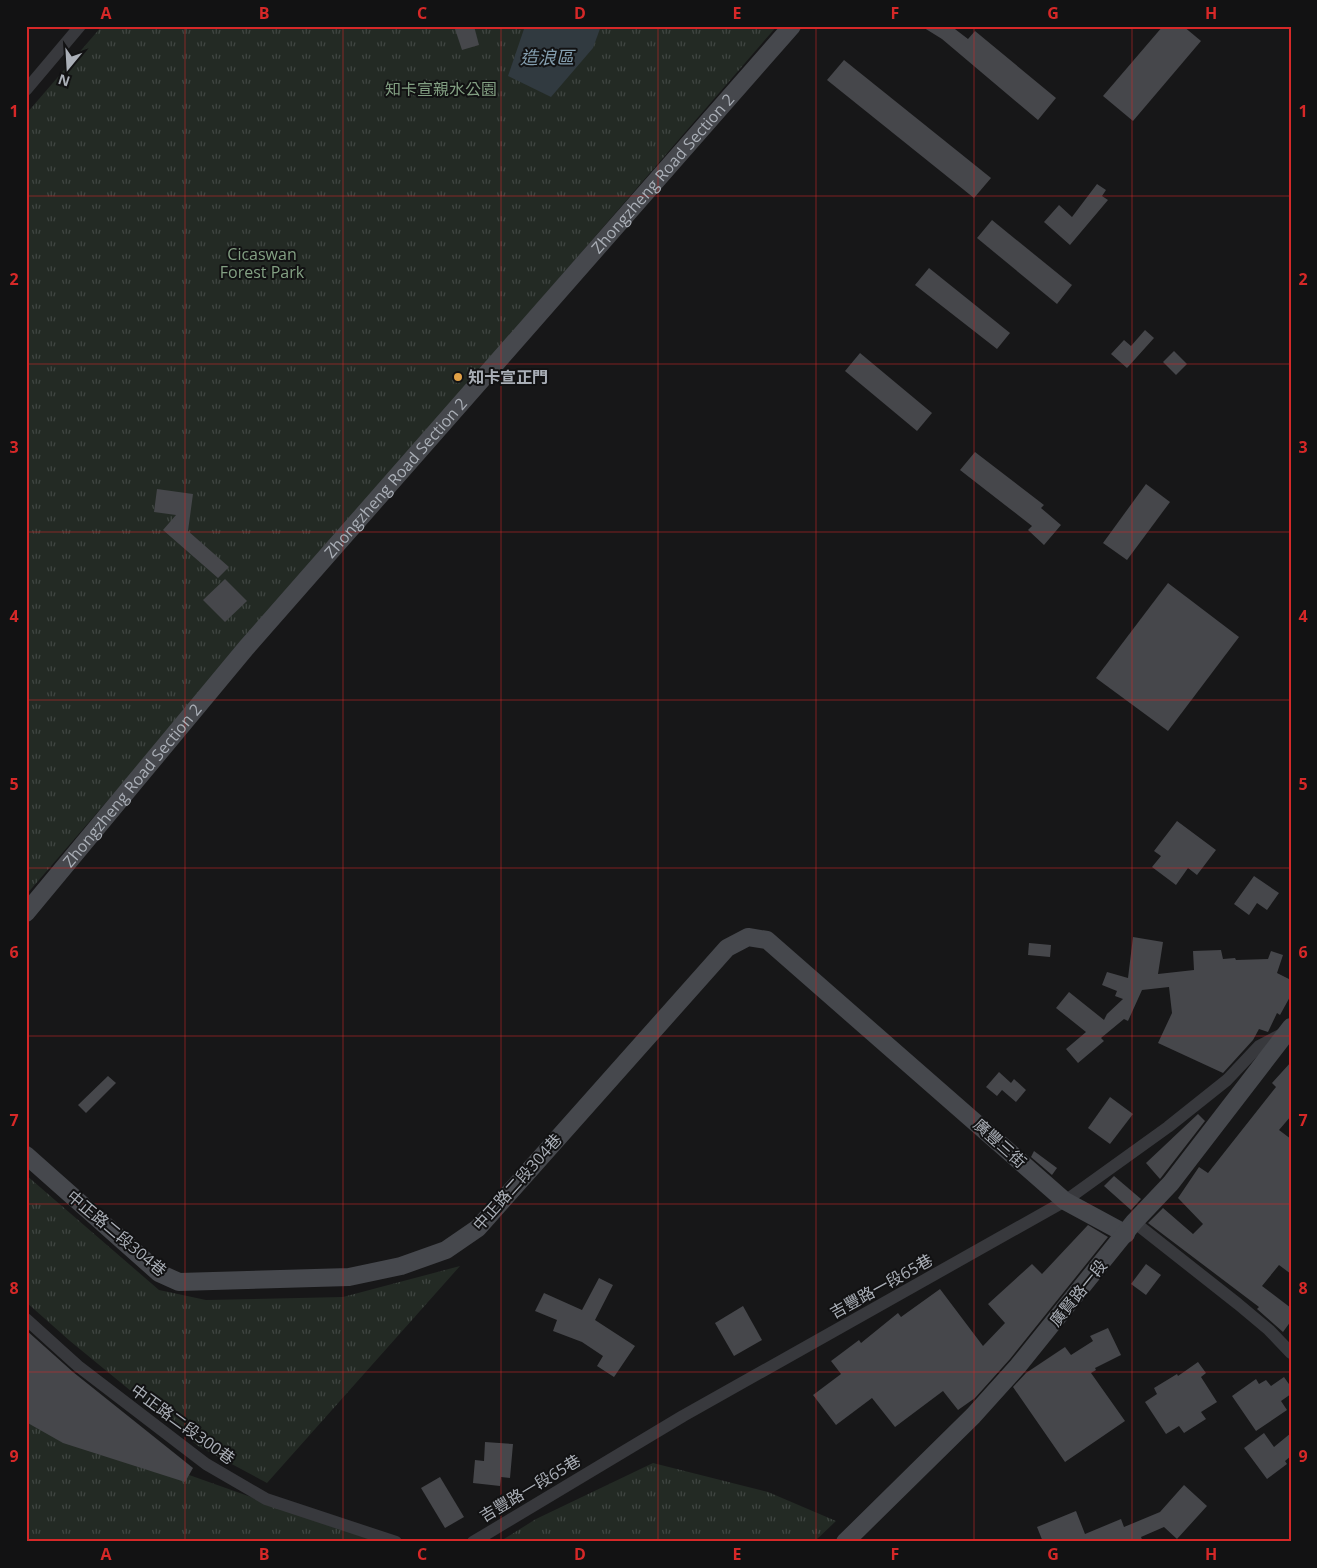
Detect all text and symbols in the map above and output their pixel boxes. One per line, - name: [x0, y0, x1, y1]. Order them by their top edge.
- text: A: [100, 2, 112, 24]
- text: B: [259, 2, 269, 24]
- text: C: [417, 2, 427, 24]
- text: D: [574, 2, 586, 24]
- text: E: [733, 2, 742, 24]
- text: F: [891, 2, 899, 24]
- text: G: [1047, 2, 1059, 24]
- text: H: [1205, 2, 1217, 24]
- north arrow: [42, 42, 92, 92]
- water label: 造浪區: [520, 45, 576, 69]
- text: N: [55, 70, 72, 92]
- park label: 知卡宣親水公園: [385, 78, 497, 100]
- street label: Zhongzheng Road Section 2: [586, 89, 739, 258]
- text: 1: [9, 100, 19, 122]
- text: 1: [1298, 100, 1308, 122]
- park label: Cicaswan Forest Park: [220, 243, 305, 283]
- text: 2: [9, 268, 19, 290]
- text: 2: [1298, 268, 1308, 290]
- place label: 知卡宣正門: [468, 366, 548, 388]
- marker: 知卡宣正門: [452, 371, 464, 383]
- street label: Zhongzheng Road Section 2: [319, 393, 472, 563]
- text: 3: [9, 436, 19, 458]
- text: 3: [1298, 436, 1308, 458]
- text: 4: [9, 605, 19, 627]
- text: 4: [1298, 605, 1308, 627]
- street label: Zhongzheng Road Section 2: [58, 699, 206, 872]
- text: 5: [9, 773, 19, 795]
- text: 5: [1298, 773, 1308, 795]
- text: 6: [9, 941, 19, 963]
- text: 6: [1298, 941, 1308, 963]
- text: 7: [9, 1109, 19, 1131]
- text: 7: [1298, 1109, 1308, 1131]
- street label: 廣豐三街: [969, 1113, 1031, 1173]
- street label: 中正路二段304巷: [468, 1129, 566, 1235]
- street label: 中正路二段304巷: [63, 1185, 171, 1281]
- street label: 吉豐路一段65巷: [826, 1249, 936, 1323]
- street label: 廣賢路一段: [1044, 1255, 1112, 1331]
- text: 8: [9, 1277, 19, 1299]
- text: 8: [1298, 1277, 1308, 1299]
- street label: 中正路二段300巷: [127, 1379, 239, 1469]
- text: 9: [9, 1445, 19, 1467]
- text: 9: [1298, 1445, 1308, 1467]
- street label: 吉豐路一段65巷: [475, 1449, 585, 1527]
- text: A: [100, 1543, 112, 1565]
- text: B: [259, 1543, 269, 1565]
- text: C: [417, 1543, 427, 1565]
- text: D: [574, 1543, 586, 1565]
- text: E: [733, 1543, 742, 1565]
- text: F: [891, 1543, 899, 1565]
- text: G: [1047, 1543, 1059, 1565]
- text: H: [1205, 1543, 1217, 1565]

